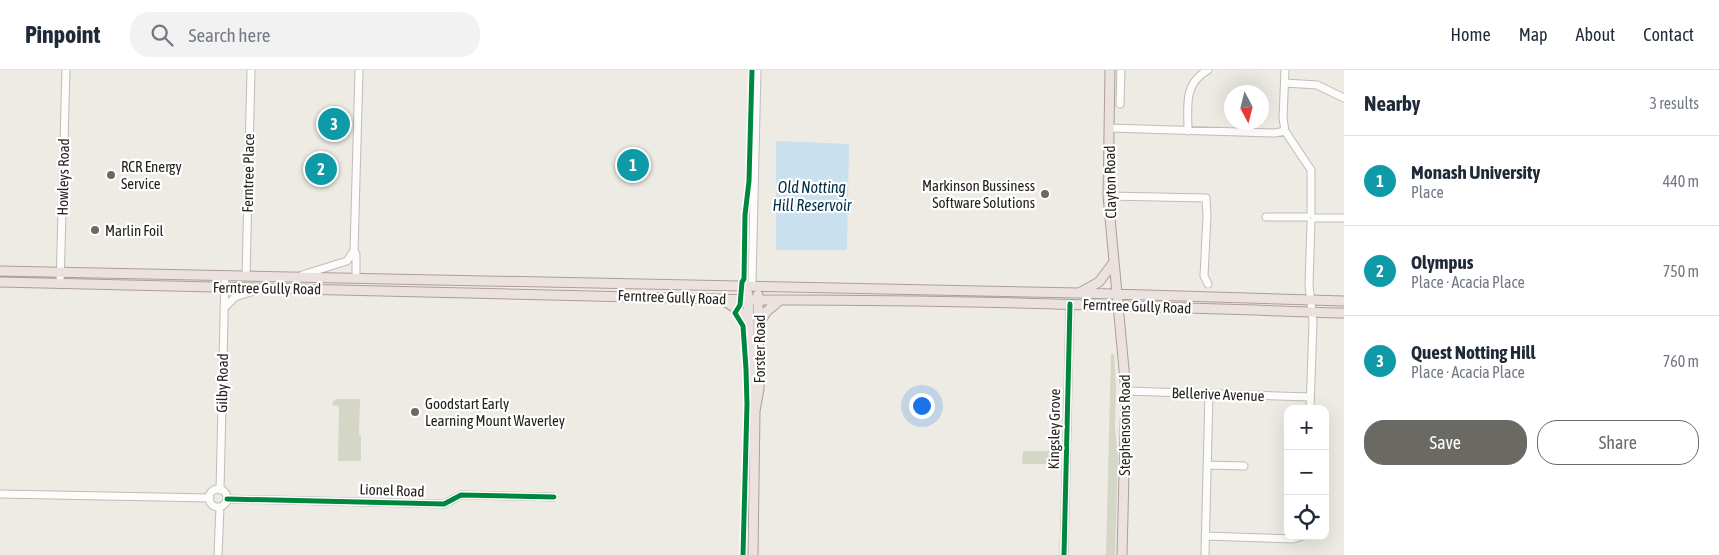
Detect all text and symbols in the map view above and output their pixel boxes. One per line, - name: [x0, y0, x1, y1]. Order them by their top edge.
- search box: [130, 12, 480, 57]
- text: Pinpoint: [25, 21, 100, 48]
- icon: search: [148, 21, 176, 49]
- text: Search here: [188, 24, 270, 46]
- text: Home: [1451, 24, 1491, 45]
- text: Map: [1519, 24, 1548, 45]
- text: About: [1576, 24, 1615, 45]
- text: Contact: [1643, 24, 1694, 45]
- north arrow: [1224, 85, 1269, 130]
- text: Nearby: [1364, 91, 1420, 115]
- text: 3 results: [1649, 94, 1699, 112]
- pin: 3: [318, 105, 350, 143]
- street label: Ferntree Place: [239, 133, 257, 213]
- street label: Howleys Road: [54, 138, 72, 216]
- street label: Clayton Road: [1101, 145, 1119, 219]
- pin: 1: [617, 146, 649, 184]
- pin: 2: [305, 150, 337, 188]
- place label: RCR Energy Service: [121, 158, 182, 192]
- text: Monash University: [1411, 161, 1540, 183]
- marker: RCR Energy Service: [105, 169, 117, 181]
- text: 1: [1376, 172, 1384, 190]
- text: 440 m: [1663, 172, 1699, 190]
- place label: Markinson Bussiness Software Solutions: [922, 177, 1035, 211]
- water label: Old Notting Hill Reservoir: [773, 178, 853, 214]
- text: Place: [1411, 183, 1444, 201]
- marker: Markinson Bussiness Software Solutions: [1039, 188, 1051, 200]
- place label: Marlin Foil: [105, 222, 163, 239]
- marker: Marlin Foil: [89, 224, 101, 236]
- text: Olympus: [1411, 251, 1473, 273]
- text: 2: [1376, 262, 1384, 280]
- text: 750 m: [1663, 262, 1699, 280]
- text: Place · Acacia Place: [1411, 273, 1525, 291]
- street label: Ferntree Gully Road: [213, 279, 321, 297]
- street label: Ferntree Gully Road: [618, 287, 726, 307]
- street label: Ferntree Gully Road: [1083, 296, 1191, 316]
- street label: Forster Road: [751, 315, 768, 383]
- text: Quest Notting Hill: [1411, 341, 1536, 363]
- text: 3: [1376, 352, 1384, 370]
- text: 760 m: [1663, 352, 1699, 370]
- street label: Gilby Road: [213, 353, 231, 413]
- text: Place · Acacia Place: [1411, 363, 1525, 381]
- street label: Stephensons Road: [1116, 374, 1133, 476]
- street label: Bellerive Avenue: [1171, 384, 1265, 404]
- street label: Kingsley Grove: [1045, 388, 1063, 469]
- your location: [909, 393, 935, 419]
- place label: Goodstart Early Learning Mount Waverley: [425, 395, 565, 429]
- map controls: [1284, 405, 1329, 540]
- button: +: [1284, 405, 1329, 450]
- marker: Goodstart Early Learning Mount Waverley: [409, 406, 421, 418]
- button: Save: [1364, 420, 1527, 465]
- button: Share: [1537, 420, 1699, 465]
- button: −: [1284, 450, 1329, 495]
- street label: Lionel Road: [359, 480, 425, 500]
- button: locate: [1284, 495, 1329, 540]

